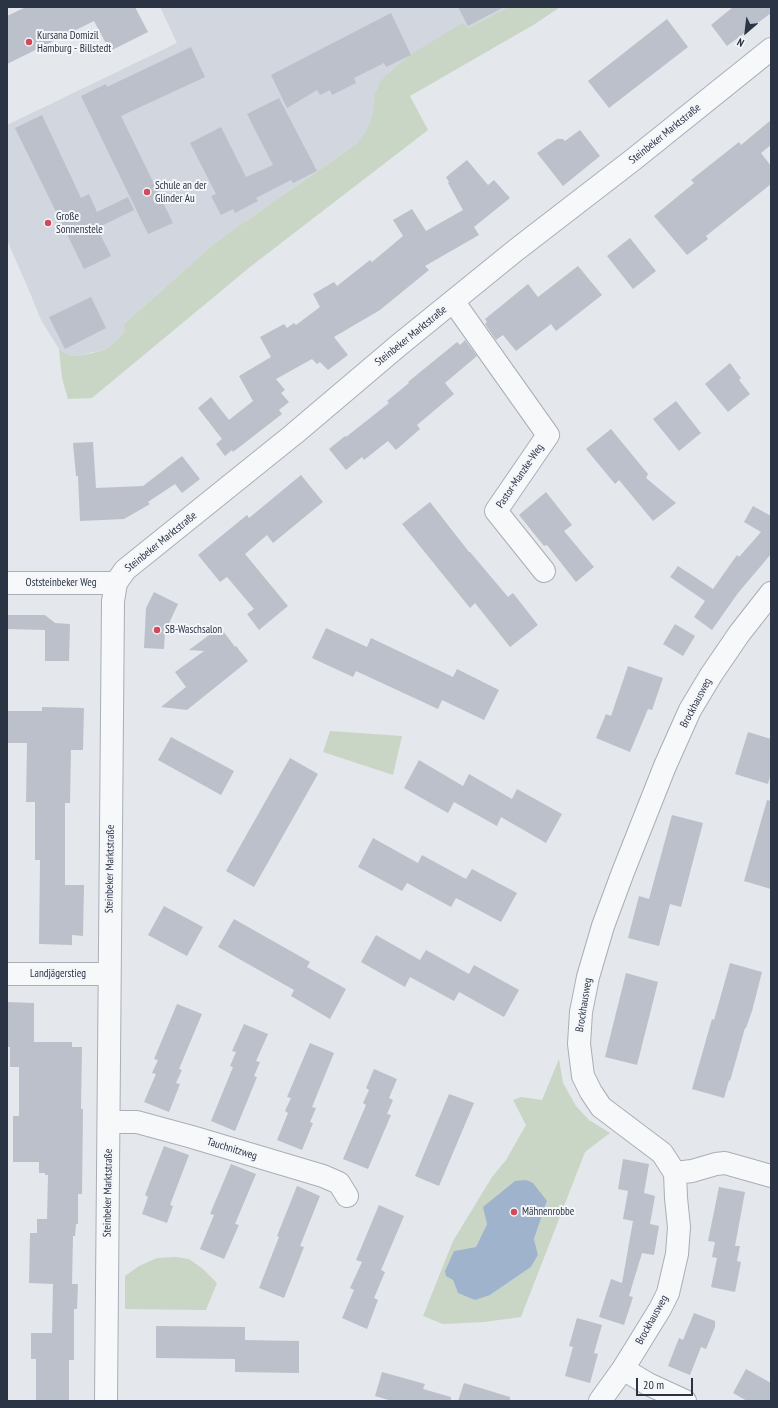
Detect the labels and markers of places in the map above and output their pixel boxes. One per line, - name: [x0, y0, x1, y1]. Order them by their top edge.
- place label: Kursana Domizil Hamburg - Billstedt: [37, 29, 111, 55]
- marker: Kursana Domizil Hamburg - Billstedt: [24, 37, 34, 47]
- place label: Schule an der Glinder Au: [155, 179, 207, 205]
- marker: Schule an der Glinder Au: [142, 187, 152, 197]
- place label: Große Sonnenstele: [56, 210, 103, 236]
- marker: Große Sonnenstele: [43, 218, 53, 228]
- place label: SB-Waschsalon: [165, 623, 222, 637]
- marker: SB-Waschsalon: [152, 625, 162, 635]
- place label: Mähnenrobbe: [522, 1205, 574, 1219]
- marker: Mähnenrobbe: [509, 1207, 519, 1217]

